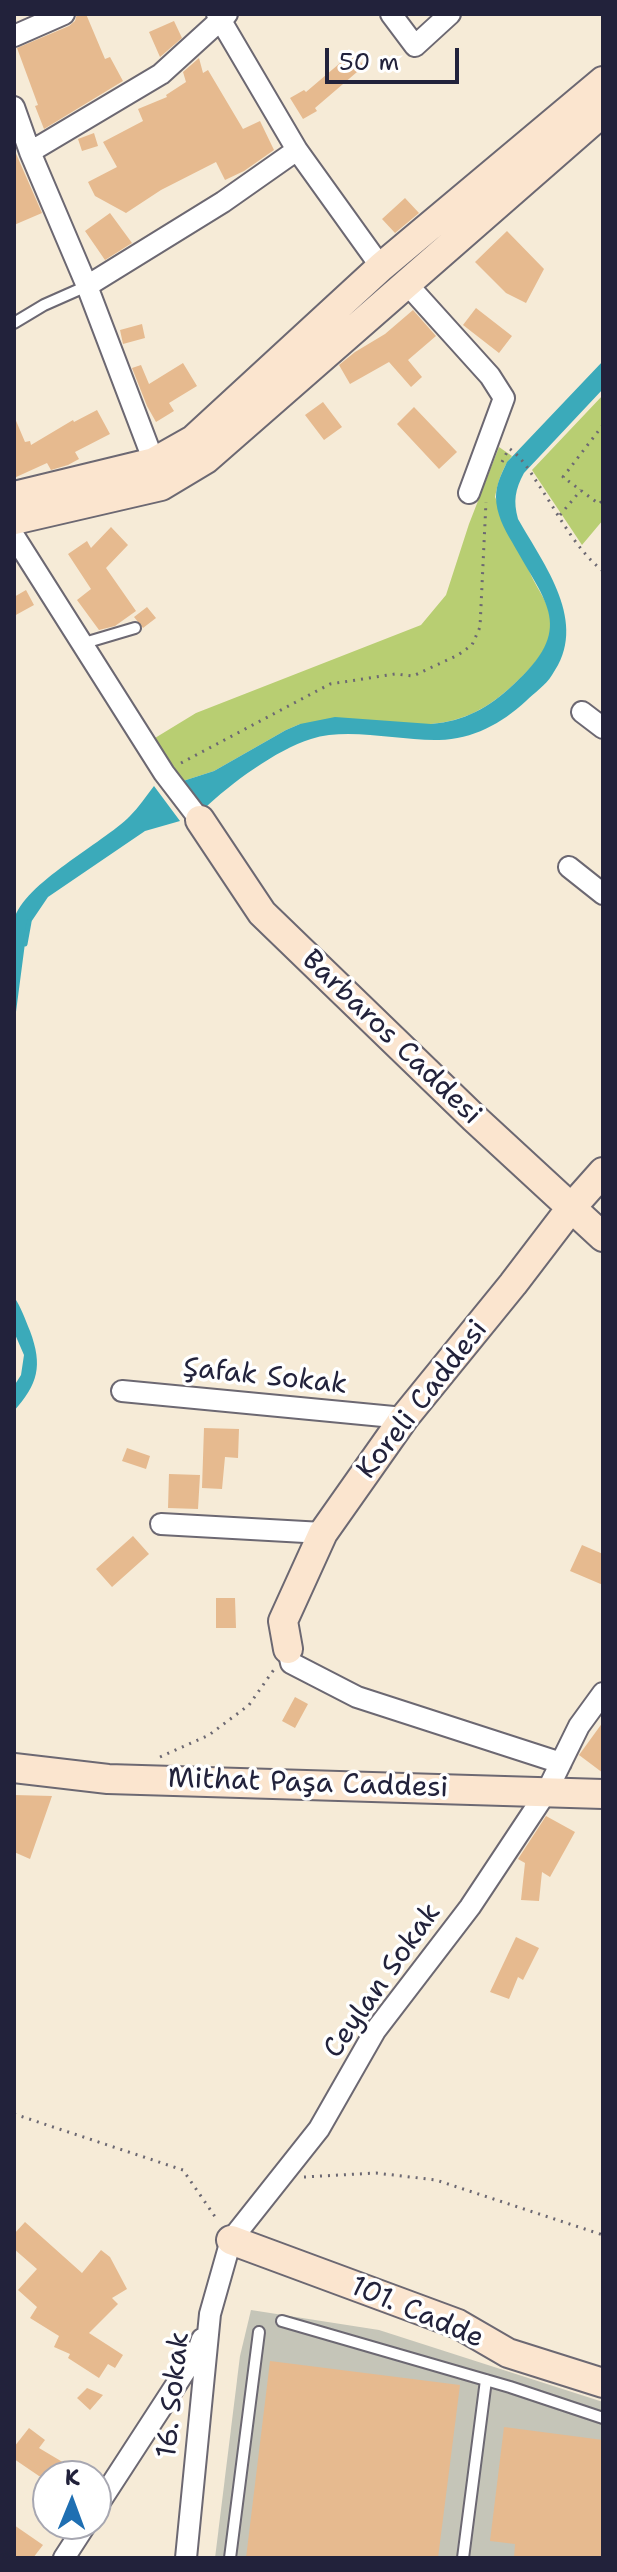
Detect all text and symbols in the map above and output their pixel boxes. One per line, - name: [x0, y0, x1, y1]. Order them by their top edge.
- scale bar: [329, 32, 463, 82]
- text: 50 m: [339, 46, 399, 78]
- street label: Barbaros Caddesi: [294, 944, 488, 1132]
- street label: Koreli Caddesi: [351, 1314, 495, 1486]
- street label: Şafak Sokak: [181, 1352, 349, 1402]
- street label: Mithat Paşa Caddesi: [167, 1762, 449, 1806]
- street label: Ceylan Sokak: [317, 1897, 449, 2065]
- street label: 101. Cadde: [345, 2270, 489, 2356]
- street label: 16. Sokak: [151, 2330, 197, 2460]
- north arrow: [32, 2460, 112, 2540]
- text: K: [65, 2463, 80, 2492]

